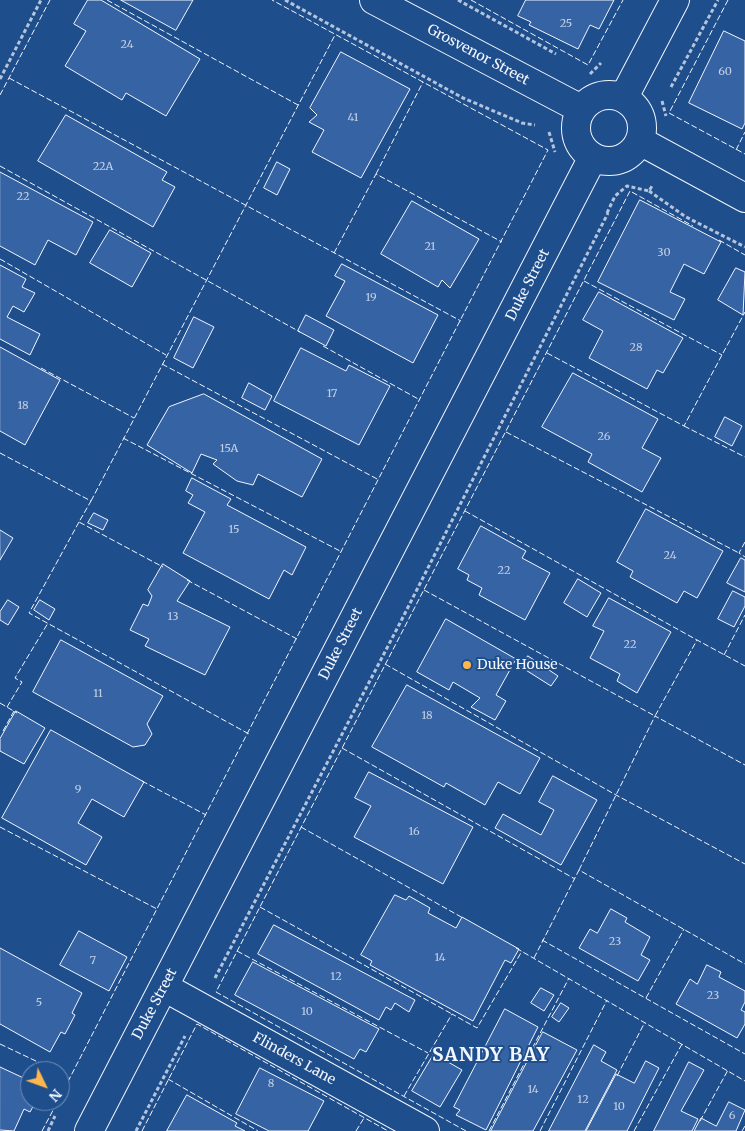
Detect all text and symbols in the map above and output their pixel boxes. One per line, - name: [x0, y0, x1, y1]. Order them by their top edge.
- house number: 25: [560, 17, 572, 31]
- street label: Grosvenor Street: [424, 21, 532, 89]
- house number: 24: [121, 38, 133, 52]
- house number: 60: [718, 65, 732, 79]
- house number: 41: [348, 111, 358, 125]
- house number: 22A: [93, 160, 113, 174]
- house number: 22: [17, 190, 29, 204]
- house number: 21: [424, 240, 436, 254]
- street label: Duke Street: [503, 246, 553, 324]
- house number: 30: [657, 246, 671, 260]
- house number: 19: [365, 291, 377, 305]
- house number: 28: [630, 341, 642, 355]
- house number: 17: [327, 387, 337, 401]
- house number: 18: [17, 399, 29, 413]
- house number: 26: [598, 430, 610, 444]
- house number: 15A: [220, 442, 238, 456]
- house number: 15: [228, 523, 240, 537]
- house number: 24: [664, 549, 676, 563]
- house number: 22: [498, 564, 510, 578]
- street label: Duke Street: [316, 605, 366, 683]
- house number: 13: [168, 610, 178, 624]
- house number: 22: [624, 638, 636, 652]
- place label: Duke House: [477, 657, 558, 673]
- marker: Duke House: [461, 659, 473, 671]
- house number: 11: [93, 687, 103, 701]
- house number: 18: [421, 709, 433, 723]
- house number: 9: [75, 783, 81, 797]
- house number: 16: [408, 825, 420, 839]
- house number: 23: [609, 935, 621, 949]
- house number: 14: [434, 951, 446, 965]
- house number: 7: [90, 954, 96, 968]
- street label: Duke Street: [129, 965, 181, 1043]
- house number: 12: [330, 970, 342, 984]
- house number: 23: [707, 989, 719, 1003]
- house number: 5: [36, 996, 42, 1010]
- house number: 10: [301, 1005, 313, 1019]
- street label: Flinders Lane: [250, 1029, 338, 1089]
- district label: SANDY BAY: [431, 1045, 551, 1067]
- north arrow: [20, 1061, 70, 1111]
- house number: 8: [268, 1077, 274, 1091]
- house number: 14: [527, 1083, 539, 1097]
- text: N: [45, 1085, 66, 1106]
- house number: 12: [577, 1093, 589, 1107]
- house number: 10: [613, 1100, 625, 1114]
- house number: 6: [729, 1109, 735, 1123]

